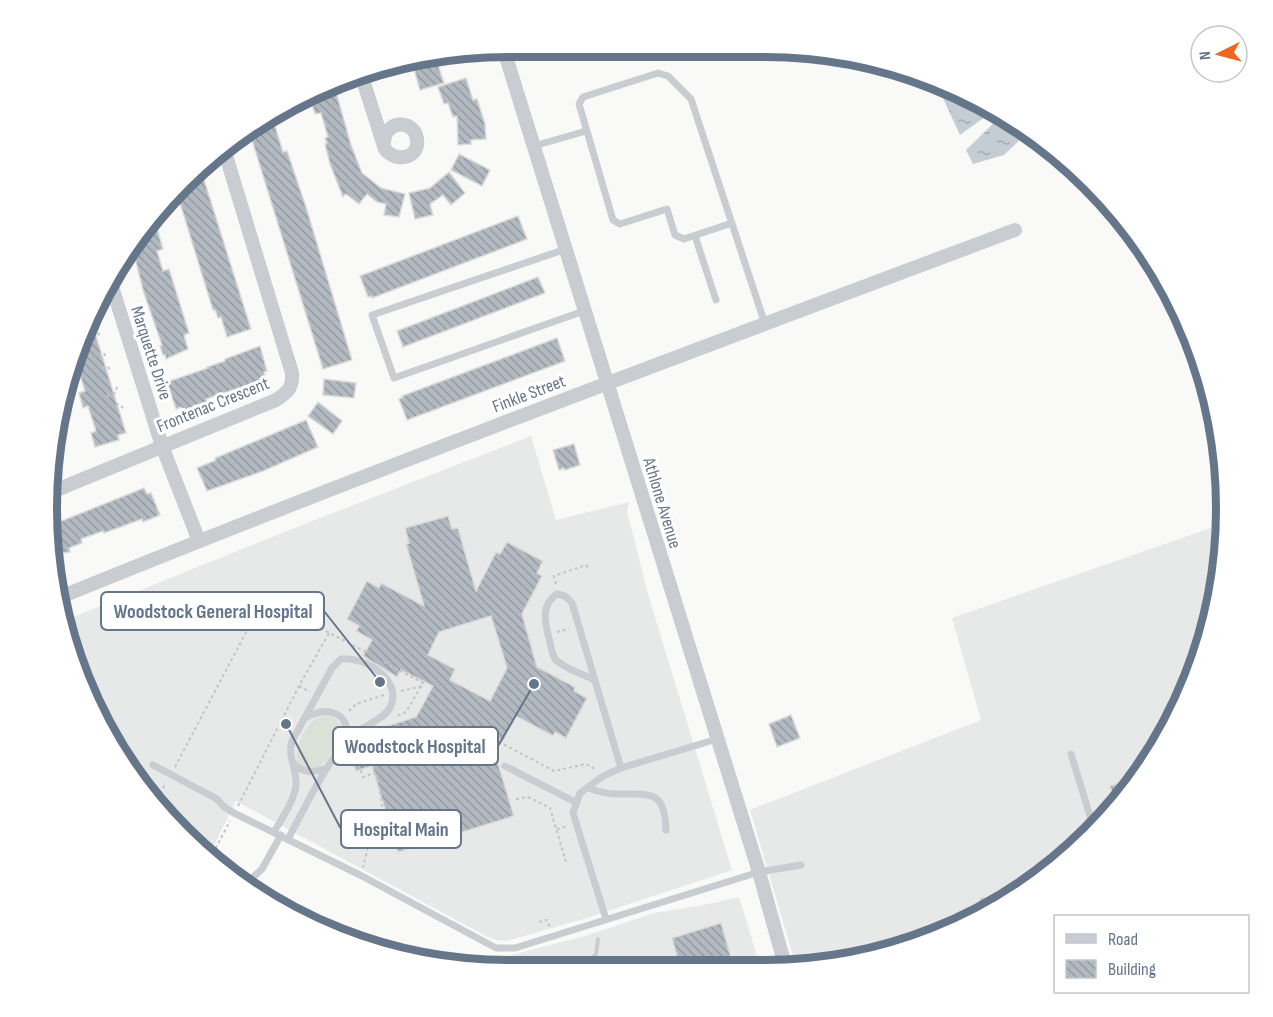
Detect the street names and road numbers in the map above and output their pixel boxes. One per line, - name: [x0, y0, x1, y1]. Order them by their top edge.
- street label: Marquette Drive: [126, 304, 176, 402]
- street label: Finkle Street: [490, 370, 569, 418]
- street label: Frontenac Crescent: [154, 373, 273, 437]
- street label: Athlone Avenue: [638, 454, 686, 551]

